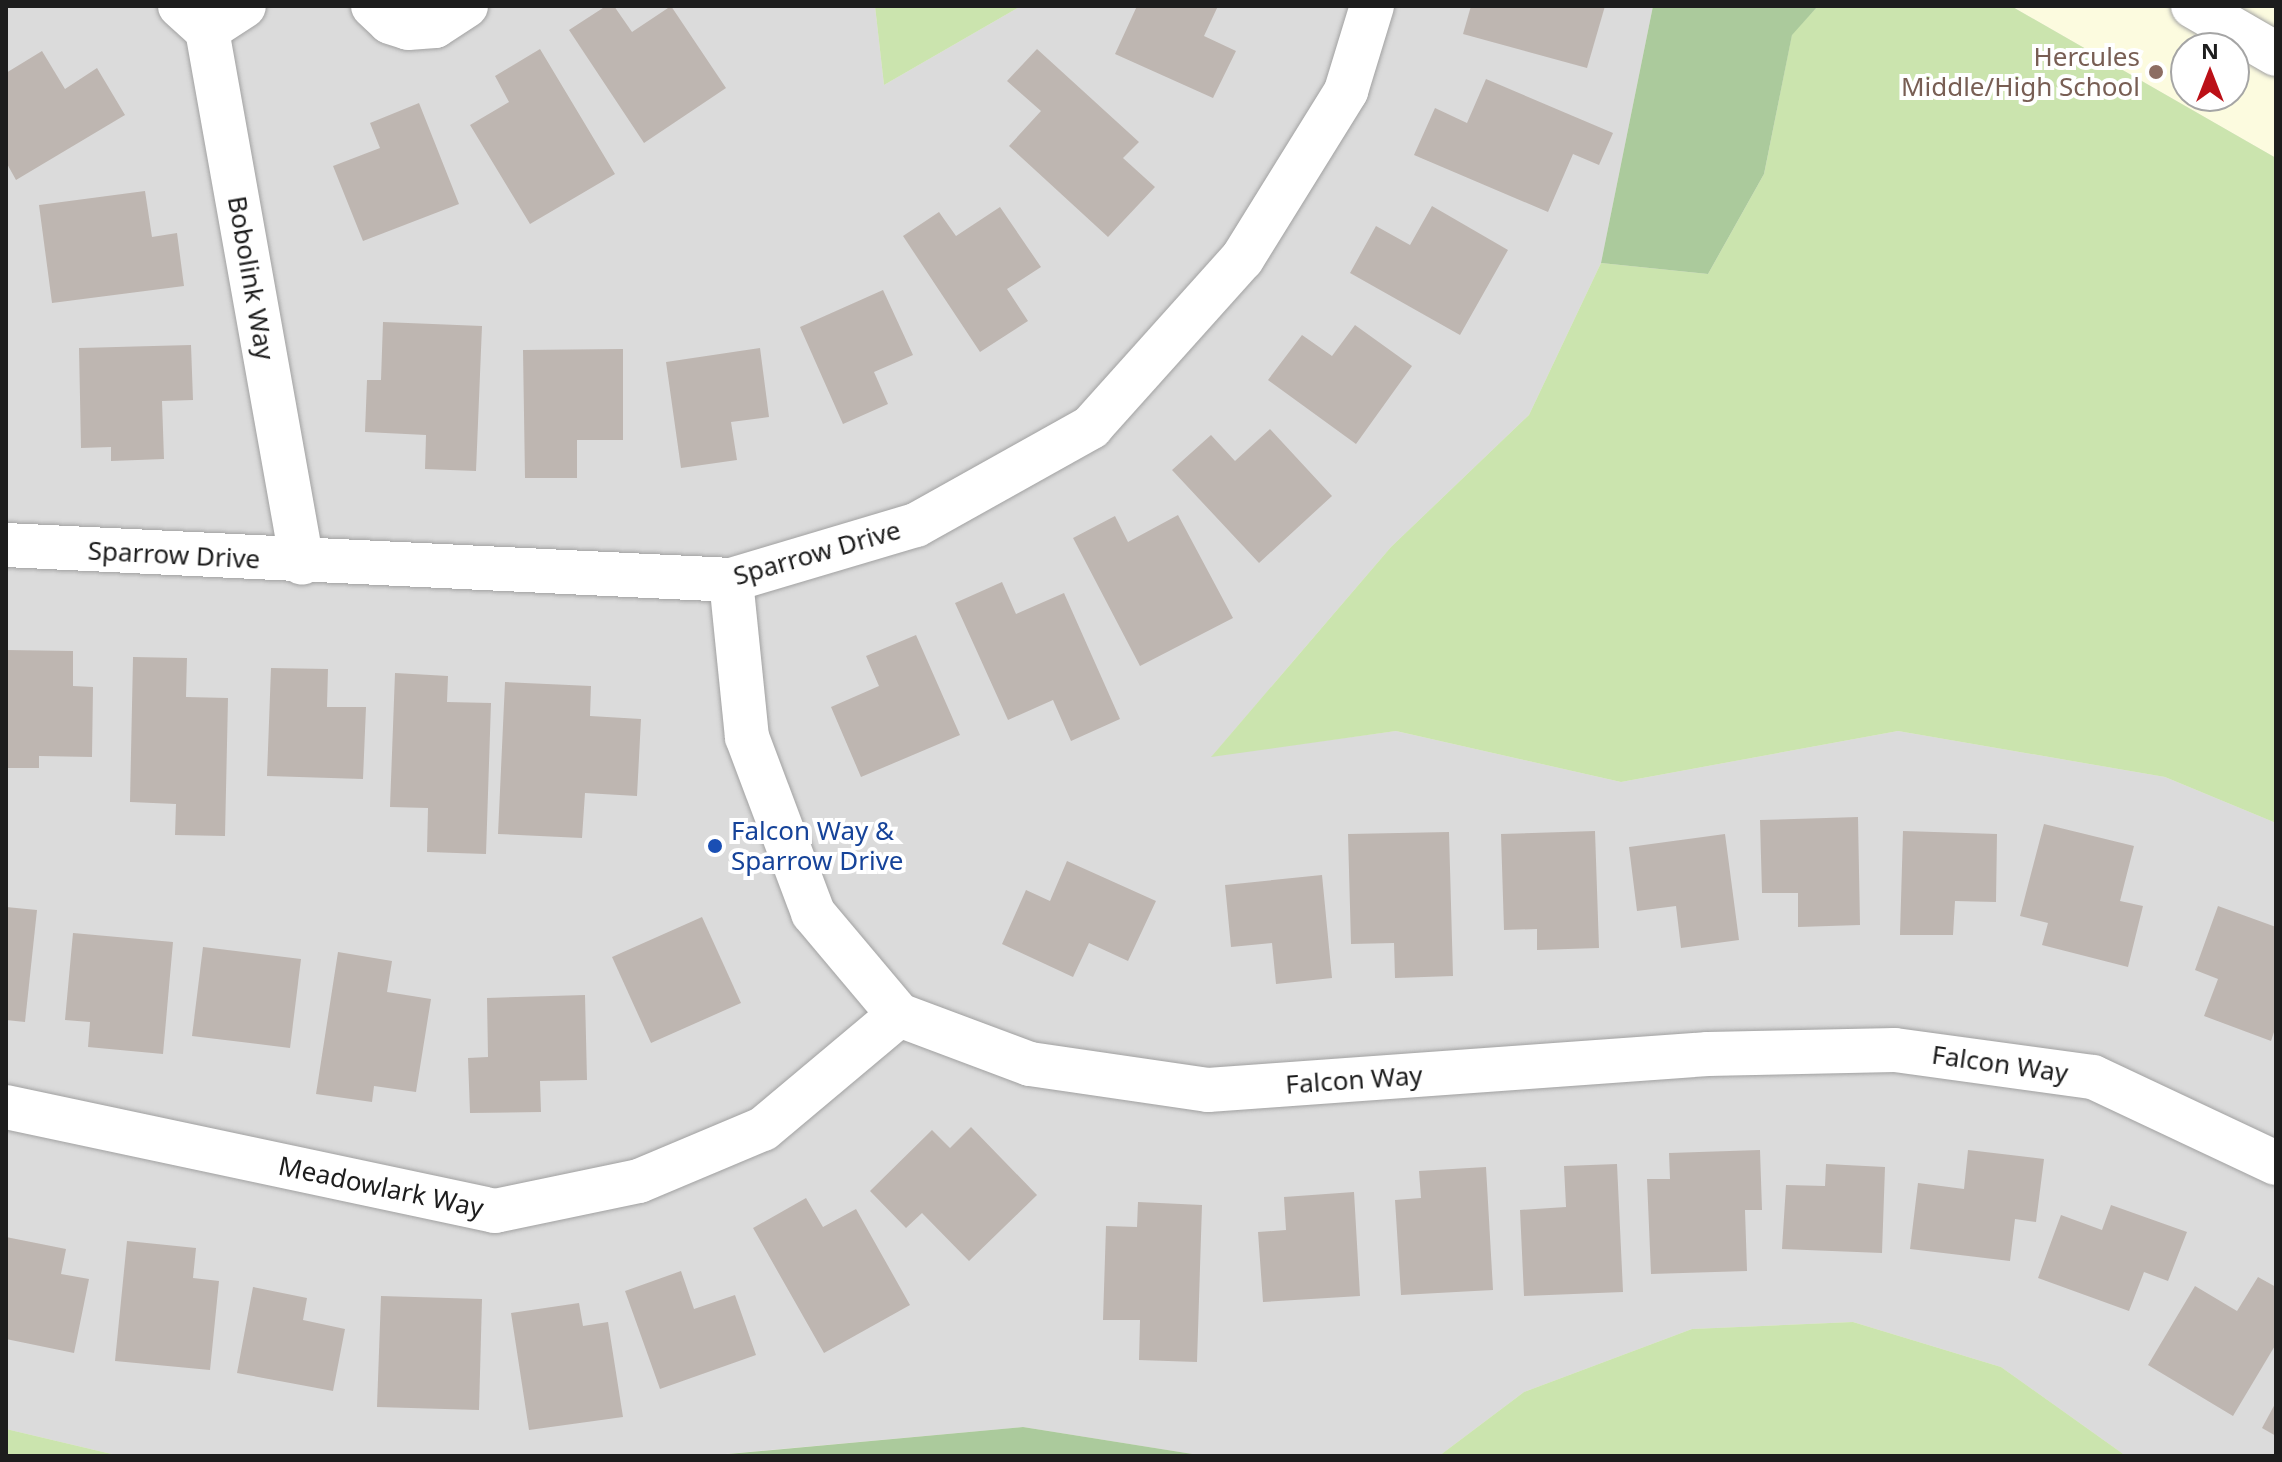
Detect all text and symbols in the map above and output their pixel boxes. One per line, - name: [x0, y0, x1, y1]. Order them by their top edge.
- north arrow: [2170, 32, 2250, 112]
- text: N: [2201, 35, 2219, 65]
- place label: Hercules Middle/High School: [1901, 41, 2140, 102]
- marker: Hercules Middle/High School: [2147, 63, 2165, 81]
- street label: Bobolink Way: [221, 194, 281, 362]
- street label: Sparrow Drive: [730, 514, 904, 592]
- street label: Sparrow Drive: [87, 535, 261, 575]
- place label: Falcon Way & Sparrow Drive: [731, 815, 904, 876]
- marker: Falcon Way & Sparrow Drive: [706, 837, 724, 855]
- street label: Falcon Way: [1930, 1039, 2070, 1089]
- street label: Falcon Way: [1284, 1060, 1424, 1100]
- street label: Meadowlark Way: [276, 1150, 486, 1224]

